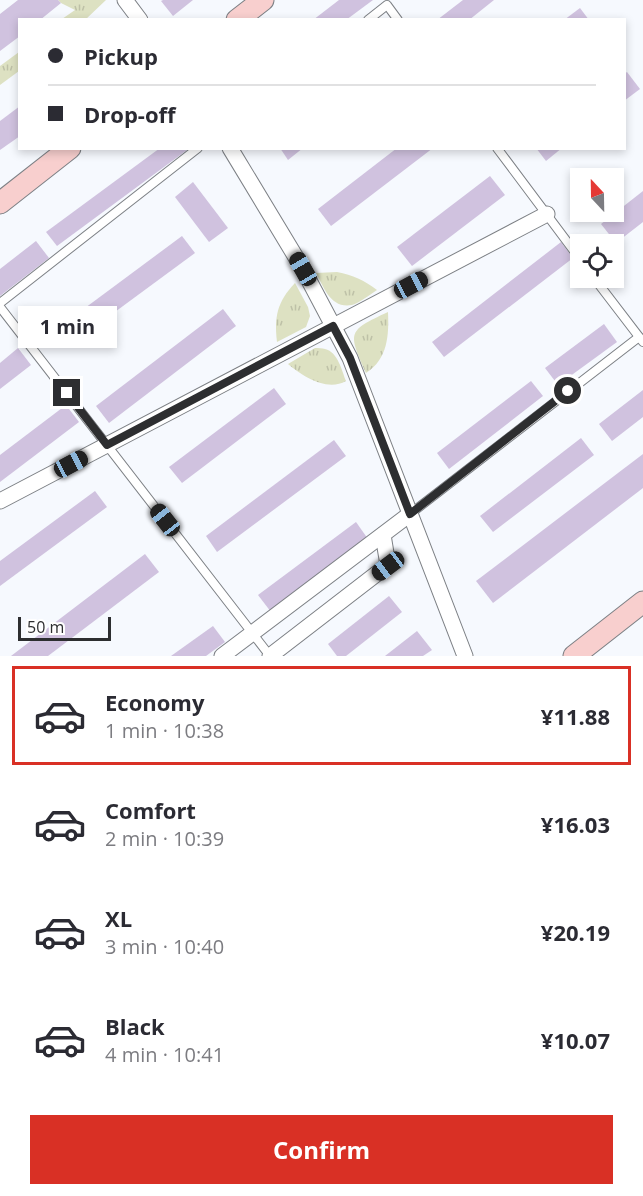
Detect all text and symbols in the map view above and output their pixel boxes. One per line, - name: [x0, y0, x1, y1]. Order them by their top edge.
- text: Pickup: [84, 41, 158, 71]
- text: Drop-off: [84, 99, 176, 129]
- north arrow: [570, 168, 624, 222]
- map controls: [570, 168, 624, 288]
- button: locate: [570, 234, 624, 288]
- car: [286, 249, 320, 289]
- car: [391, 269, 431, 301]
- callout: 1 min: [17, 306, 116, 348]
- text: 1 min: [40, 313, 95, 340]
- route start: [554, 377, 581, 404]
- route end: [53, 379, 80, 406]
- car: [51, 448, 91, 480]
- car: [147, 500, 183, 540]
- car: [368, 548, 408, 584]
- scale bar: [18, 614, 111, 642]
- text: 50 m: [27, 616, 64, 638]
- text: Economy: [105, 687, 204, 717]
- icon: car: [33, 689, 87, 743]
- text: ¥11.88: [541, 701, 610, 731]
- text: 1 min · 10:38: [105, 717, 224, 744]
- text: Comfort: [105, 795, 196, 825]
- icon: car: [33, 797, 87, 851]
- text: ¥16.03: [541, 809, 610, 839]
- text: 2 min · 10:39: [105, 825, 224, 852]
- text: XL: [105, 903, 132, 933]
- icon: car: [33, 905, 87, 959]
- text: ¥20.19: [541, 917, 610, 947]
- text: 3 min · 10:40: [105, 933, 224, 960]
- text: Black: [105, 1011, 165, 1041]
- icon: car: [33, 1013, 87, 1067]
- text: ¥10.07: [541, 1025, 610, 1055]
- text: 4 min · 10:41: [105, 1041, 224, 1068]
- button: Confirm: [30, 1115, 613, 1184]

